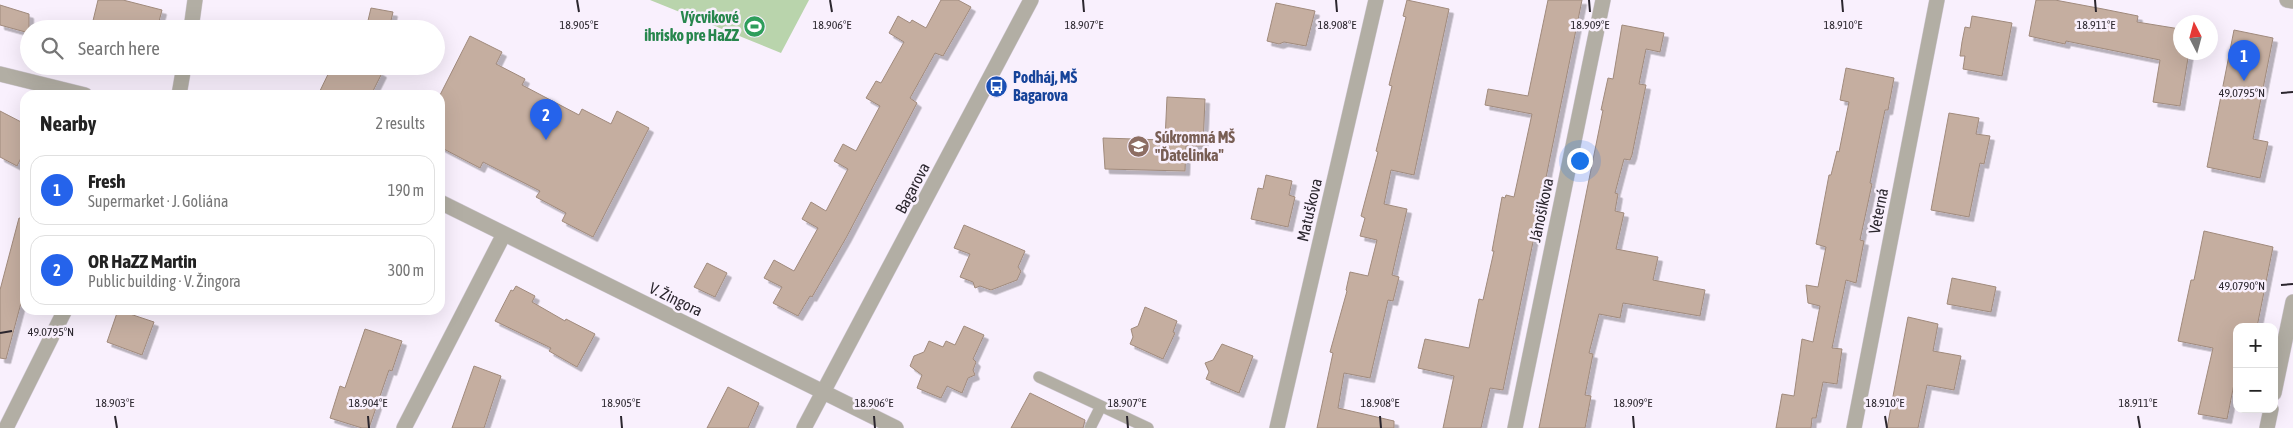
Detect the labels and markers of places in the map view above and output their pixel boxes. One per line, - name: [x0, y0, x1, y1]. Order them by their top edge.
- place label: Výcvikové ihrisko pre HaZZ: [644, 8, 740, 44]
- sports icon: Výcvikové ihrisko pre HaZZ: [743, 14, 767, 38]
- pin: 1: [2228, 40, 2260, 81]
- place label: Podháj, MŠ Bagarova: [1013, 68, 1077, 104]
- bus stop icon: Podháj, MŠ Bagarova: [985, 74, 1009, 98]
- pin: 2: [530, 99, 562, 140]
- place label: Súkromná MŠ "Ďatelinka": [1155, 128, 1235, 164]
- school or university icon: Súkromná MŠ "Ďatelinka": [1127, 134, 1151, 158]

